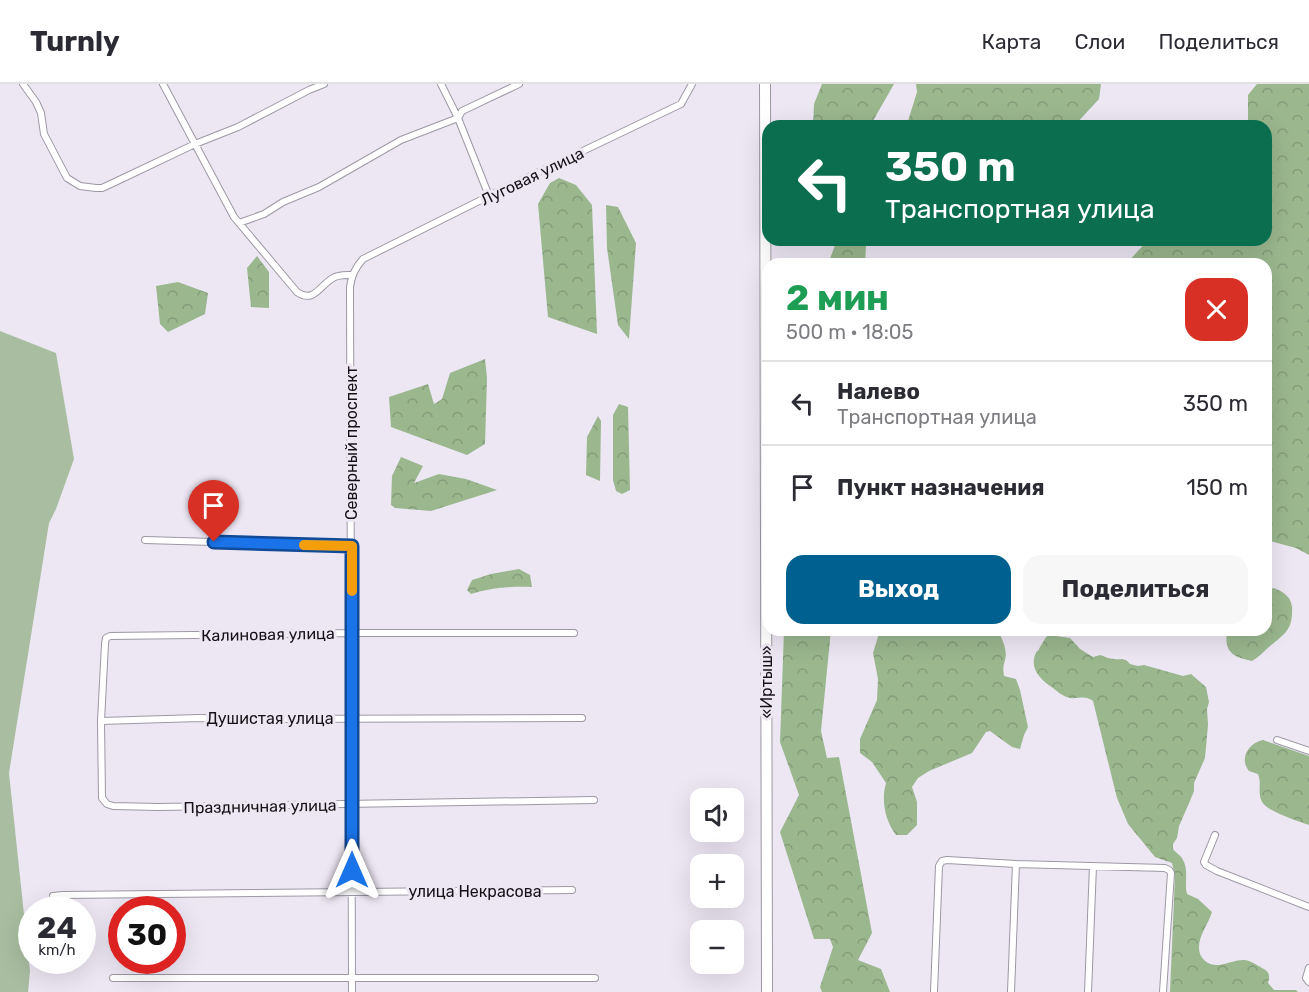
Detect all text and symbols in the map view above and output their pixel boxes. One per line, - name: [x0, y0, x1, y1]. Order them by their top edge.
- text: Turnly: [30, 25, 120, 58]
- text: Карта: [981, 29, 1041, 54]
- text: Слои: [1074, 29, 1125, 54]
- text: Поделиться: [1158, 29, 1279, 54]
- text: 350 m: [885, 142, 1016, 192]
- street label: Луговая улица: [478, 143, 587, 210]
- icon: left: [786, 144, 864, 222]
- text: Транспортная улица: [885, 193, 1155, 225]
- text: 2 мин: [786, 276, 889, 319]
- button: close: [1185, 278, 1248, 341]
- text: 500 m · 18:05: [786, 320, 913, 344]
- street label: Северный проспект: [342, 366, 361, 520]
- text: Налево: [837, 378, 920, 405]
- icon: left: [786, 387, 819, 420]
- text: 350 m: [1183, 390, 1248, 417]
- text: Транспортная улица: [837, 405, 1037, 429]
- icon: arrive: [786, 471, 819, 504]
- text: Пункт назначения: [837, 474, 1045, 501]
- text: 150 m: [1187, 474, 1248, 501]
- pin: [188, 480, 239, 542]
- icon: arrive: [197, 489, 230, 522]
- button: Выход: [786, 555, 1011, 624]
- button: Поделиться: [1023, 555, 1248, 624]
- street label: Калиновая улица: [201, 624, 335, 645]
- street label: «Иртыш»: [757, 645, 776, 718]
- street label: Душистая улица: [207, 709, 333, 728]
- map controls: [690, 788, 744, 974]
- button: sound: [690, 788, 744, 842]
- street label: Праздничная улица: [183, 796, 337, 817]
- position arrow: [320, 838, 384, 902]
- button: +: [690, 854, 744, 908]
- street label: улица Некрасова: [408, 882, 542, 901]
- speed limit sign: 30: [108, 896, 186, 974]
- text: 24: [37, 910, 77, 946]
- button: −: [690, 920, 744, 974]
- text: km/h: [38, 941, 76, 959]

